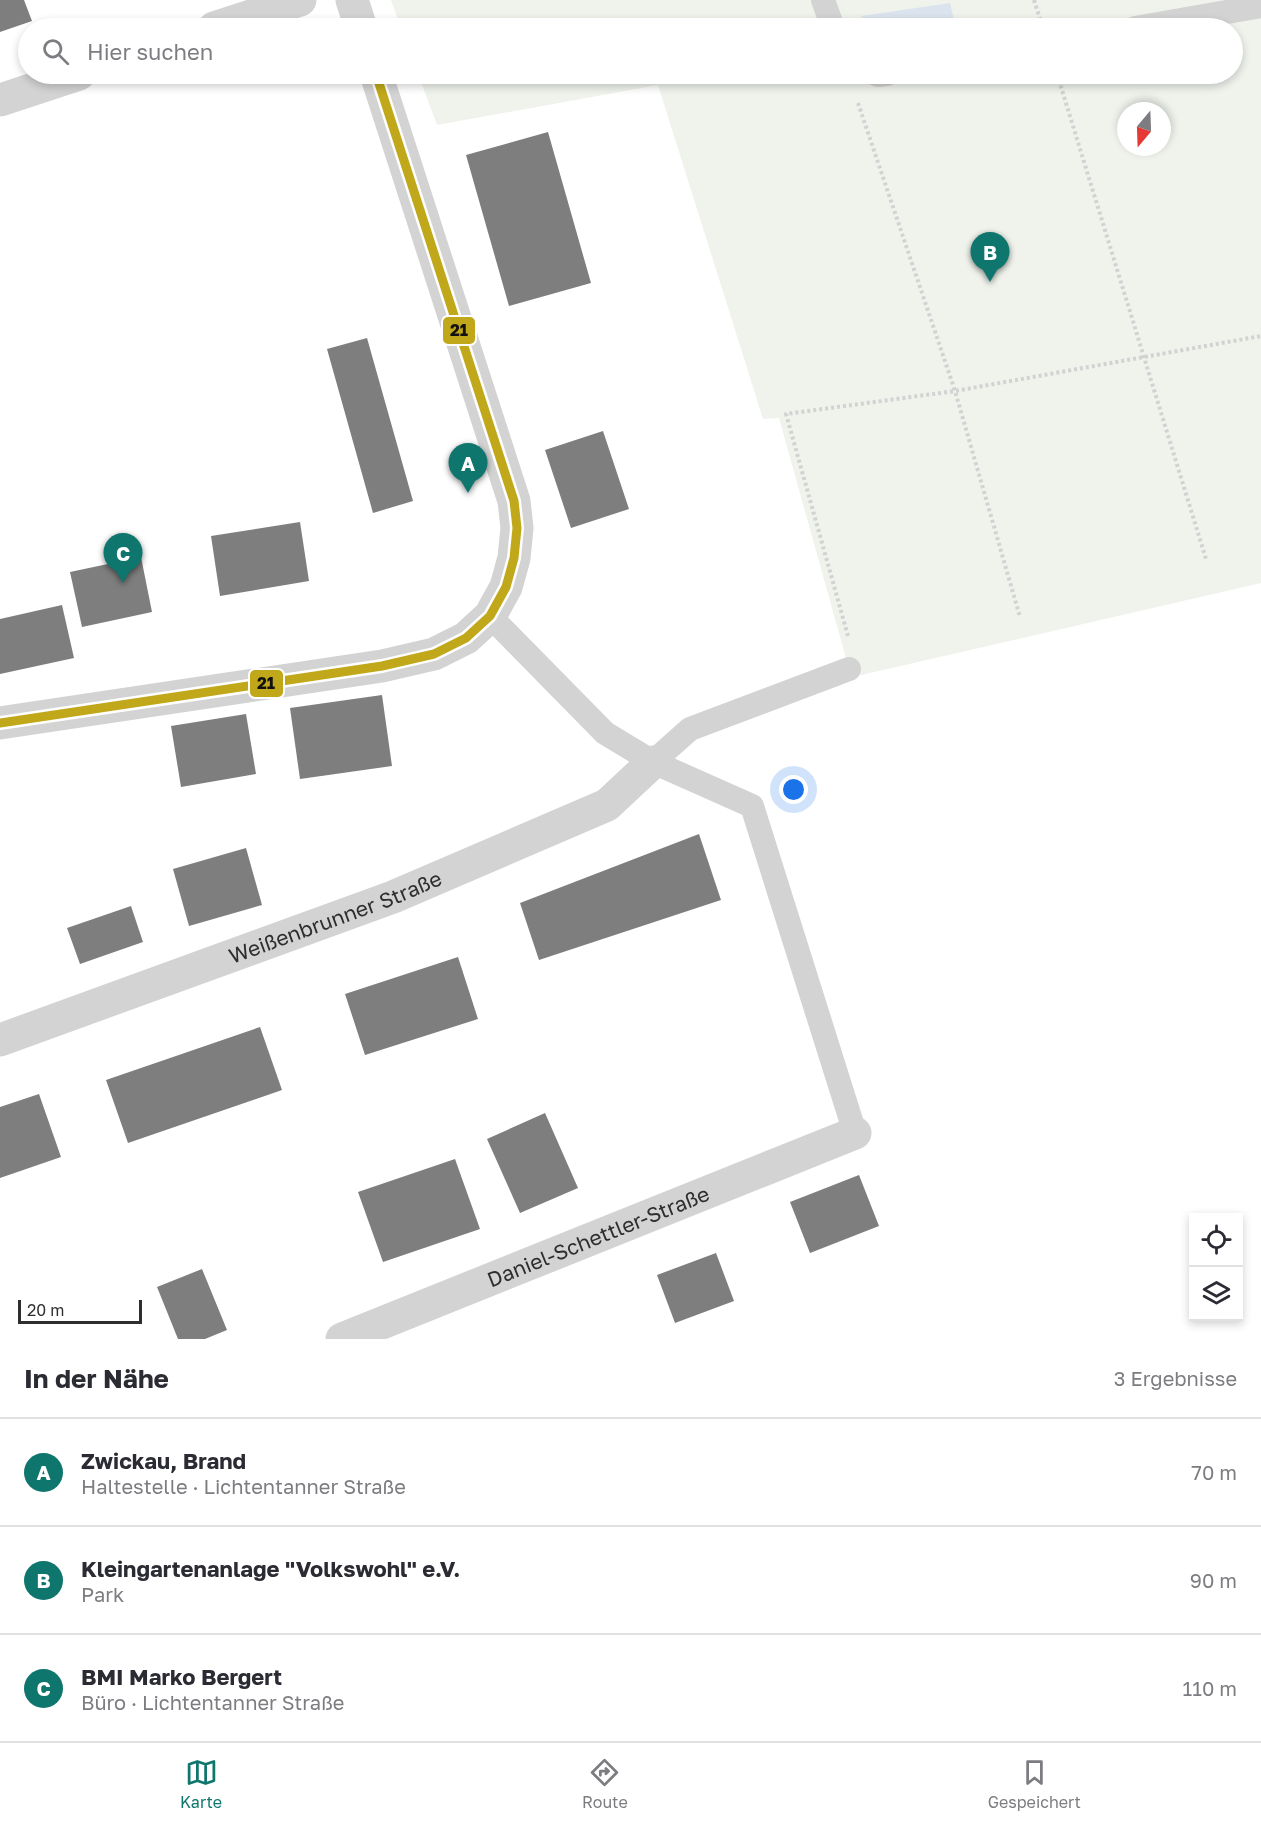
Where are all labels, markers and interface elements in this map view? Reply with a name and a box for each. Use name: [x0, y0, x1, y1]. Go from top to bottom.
search box: [18, 18, 1243, 84]
icon: search: [39, 35, 72, 68]
text: Hier suchen: [87, 38, 213, 65]
north arrow: [1117, 102, 1171, 156]
pin: B: [970, 232, 1010, 282]
line badge: 21: [442, 316, 476, 345]
text: 21: [450, 320, 468, 340]
pin: A: [448, 444, 488, 493]
pin: C: [104, 534, 142, 583]
line badge: 21: [249, 669, 284, 698]
text: 21: [257, 673, 275, 693]
your location: [779, 775, 808, 804]
street label: Weißenbrunner Straße: [225, 865, 445, 969]
street label: Daniel-Schettler-Straße: [483, 1180, 713, 1292]
map controls: [1189, 1213, 1243, 1321]
button: locate: [1189, 1213, 1243, 1267]
button: layers: [1189, 1267, 1243, 1321]
scale bar: [18, 1297, 142, 1324]
text: 20 m: [27, 1300, 64, 1320]
text: In der Nähe: [24, 1363, 169, 1394]
text: 3 Ergebnisse: [1114, 1366, 1237, 1390]
text: Zwickau, Brand: [81, 1447, 246, 1474]
text: A: [36, 1460, 51, 1484]
text: 70 m: [1191, 1460, 1237, 1484]
text: Haltestelle · Lichtentanner Straße: [81, 1474, 406, 1498]
text: Kleingartenanlage "Volkswohl" e.V.: [81, 1555, 460, 1582]
text: B: [36, 1568, 51, 1592]
text: 90 m: [1190, 1568, 1237, 1592]
text: Park: [81, 1582, 124, 1606]
text: BMI Marko Bergert: [81, 1663, 282, 1690]
text: C: [36, 1676, 51, 1700]
text: 110 m: [1183, 1676, 1237, 1700]
text: Büro · Lichtentanner Straße: [81, 1690, 344, 1714]
tab: Karte: [180, 1756, 222, 1812]
tab: Route: [582, 1756, 628, 1812]
tab: Gespeichert: [988, 1756, 1081, 1812]

